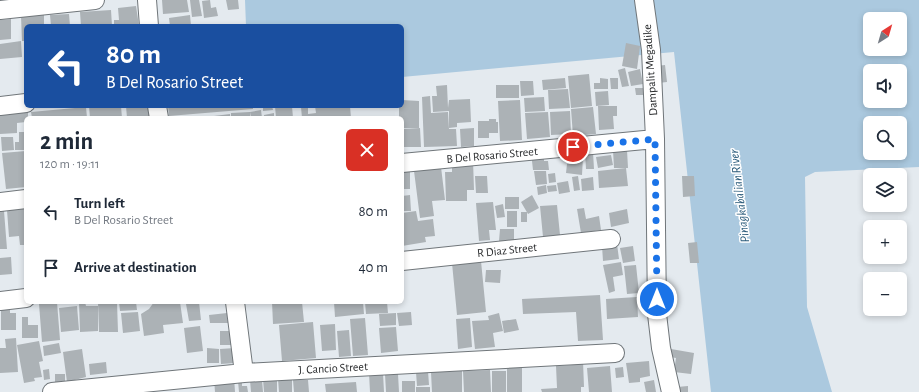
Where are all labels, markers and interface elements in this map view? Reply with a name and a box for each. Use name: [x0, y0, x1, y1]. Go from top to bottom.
north arrow: [863, 12, 907, 56]
map controls: [863, 12, 907, 316]
street label: Dampalit Megadike: [641, 24, 659, 116]
icon: left: [40, 40, 92, 92]
text: 80 m: [106, 41, 161, 69]
button: sound: [863, 64, 907, 108]
text: B Del Rosario Street: [106, 74, 243, 92]
button: search: [863, 116, 907, 160]
button: close: [346, 129, 388, 171]
text: 2 min: [40, 130, 93, 154]
pin: [556, 130, 590, 164]
icon: arrive: [562, 136, 584, 158]
street label: B Del Rosario Street: [446, 145, 538, 165]
water label: Pinagkabalian River: [728, 148, 752, 243]
text: 120 m · 19:11: [40, 158, 100, 171]
button: layers: [863, 168, 907, 212]
text: Turn left: [74, 196, 125, 211]
icon: left: [40, 201, 62, 223]
text: 80 m: [358, 204, 388, 219]
text: B Del Rosario Street: [74, 214, 173, 227]
button: +: [863, 220, 907, 264]
street label: R Diaz Street: [477, 241, 538, 259]
icon: arrive: [40, 257, 62, 279]
text: Arrive at destination: [74, 260, 197, 275]
text: 40 m: [358, 260, 388, 275]
button: −: [863, 272, 907, 316]
position arrow: [636, 278, 678, 320]
street label: J. Cancio Street: [298, 360, 368, 376]

